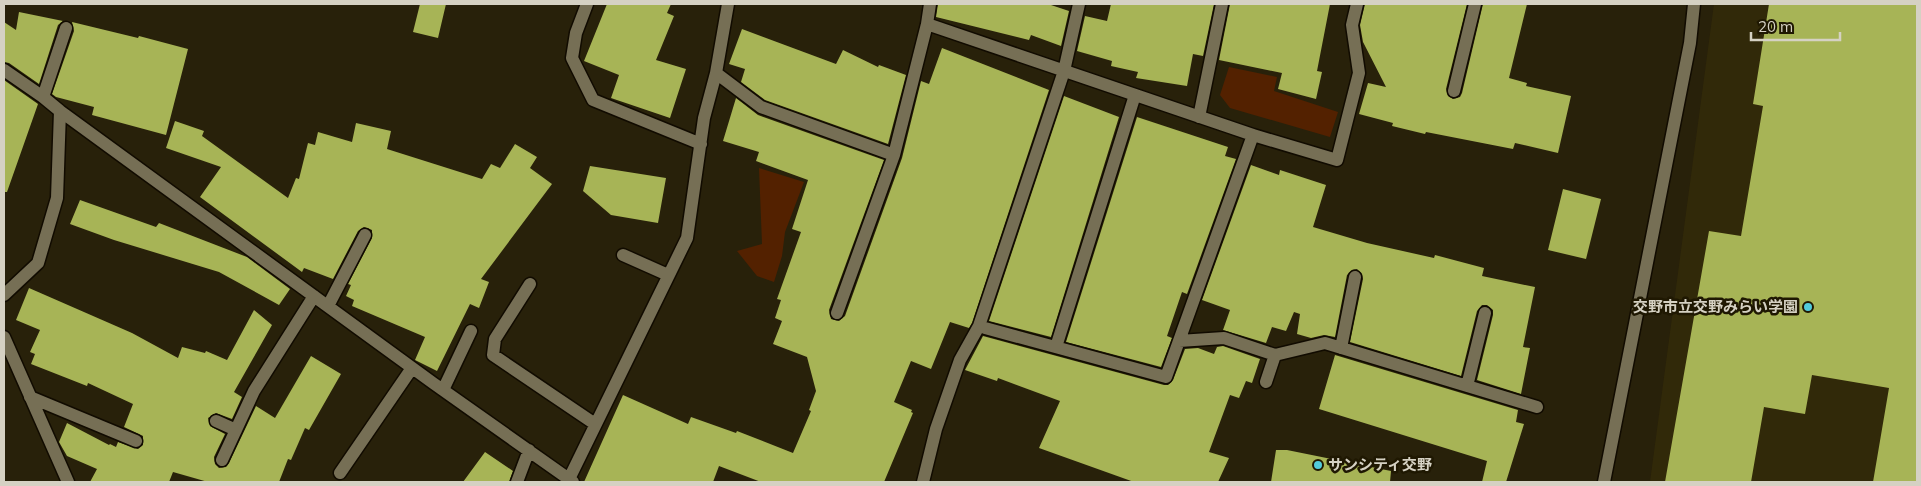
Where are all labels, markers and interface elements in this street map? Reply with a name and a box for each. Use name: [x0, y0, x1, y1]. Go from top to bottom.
scale bar: [1751, 10, 1840, 42]
text: 20 m: [1758, 17, 1793, 36]
place label: 交野市立交野みらい学園: [1633, 297, 1798, 316]
marker: 交野市立交野みらい学園: [1802, 301, 1814, 313]
place label: サンシティ交野: [1328, 455, 1432, 474]
marker: サンシティ交野: [1312, 459, 1324, 471]

